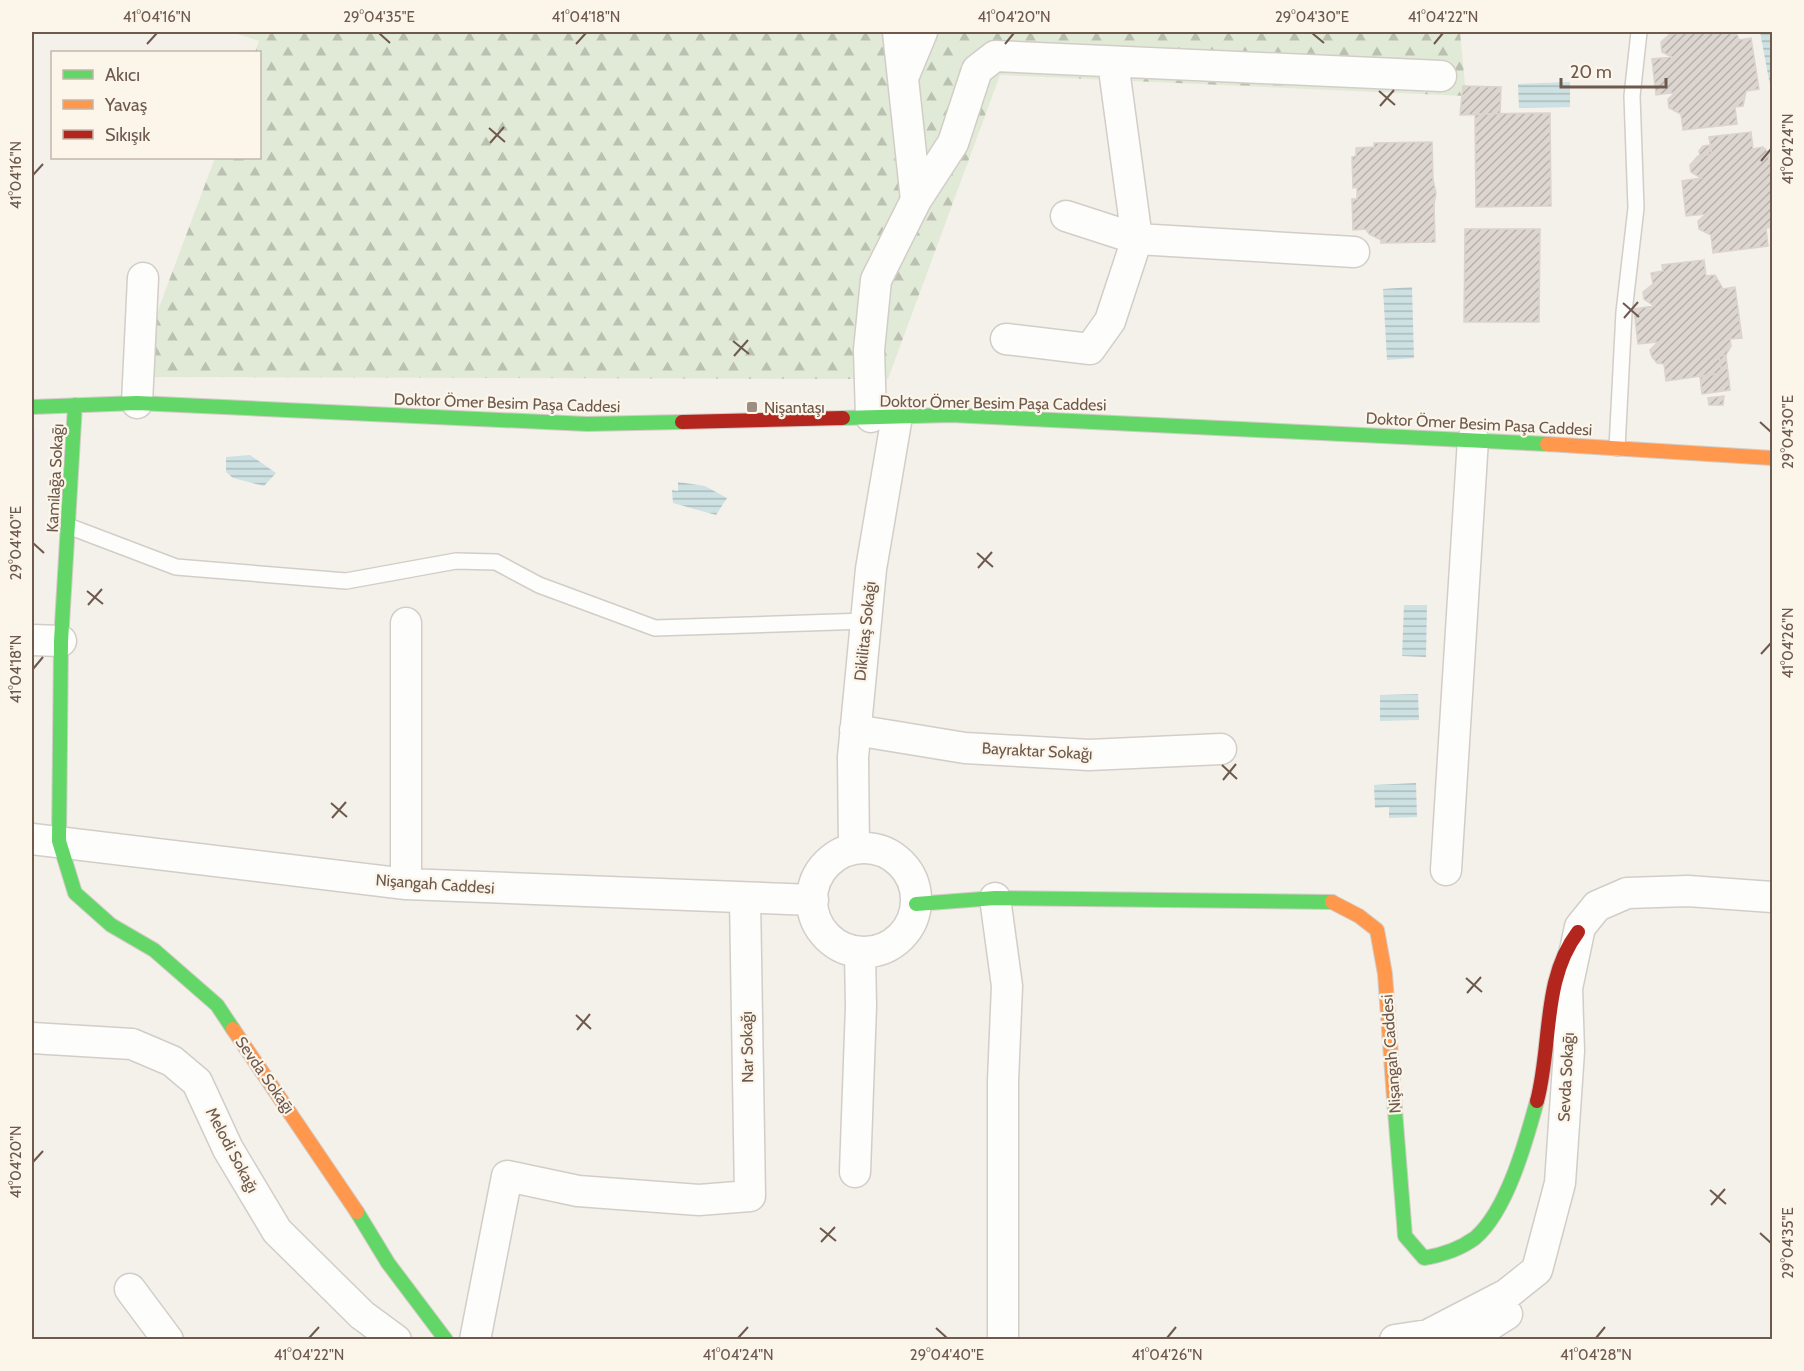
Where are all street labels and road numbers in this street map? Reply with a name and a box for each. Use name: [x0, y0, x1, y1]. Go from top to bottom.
street label: Doktor Ömer Besim Paşa Caddesi: [393, 390, 621, 416]
street label: Doktor Ömer Besim Paşa Caddesi: [879, 392, 1107, 414]
street label: Doktor Ömer Besim Paşa Caddesi: [1365, 409, 1593, 439]
street label: Kamilaḡa Sokaḡı: [43, 423, 67, 533]
street label: Dikilitaş Sokağı: [850, 580, 880, 682]
street label: Bayraktar Sokağı: [981, 739, 1093, 763]
street label: Nişangah Caddesi: [375, 870, 495, 898]
street label: Nişangah Caddesi: [1377, 994, 1405, 1114]
street label: Nar Sokağı: [737, 1011, 757, 1083]
street label: Sevda Sokaḡı: [1554, 1032, 1578, 1122]
street label: Sevda Sokaḡı: [232, 1033, 298, 1117]
street label: Melodi Sokağı: [202, 1104, 262, 1196]

